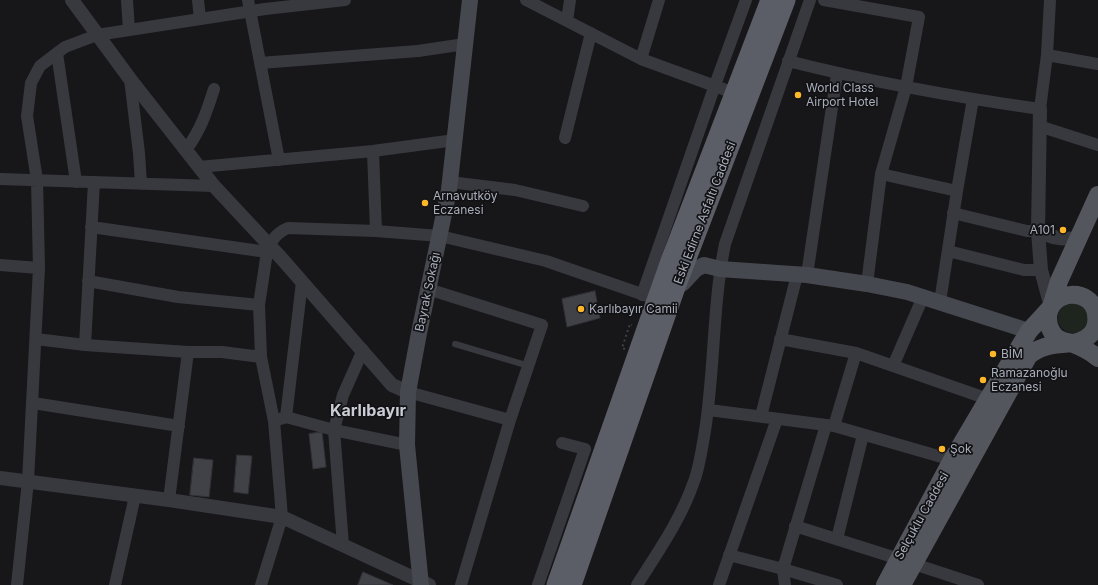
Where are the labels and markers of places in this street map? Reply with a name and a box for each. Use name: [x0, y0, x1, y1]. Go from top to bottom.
place label: World Class Airport Hotel: [806, 81, 878, 109]
marker: World Class Airport Hotel: [793, 90, 803, 100]
place label: Arnavutköy Eczanesi: [433, 189, 497, 217]
marker: Arnavutköy Eczanesi: [420, 198, 430, 208]
place label: A101: [1030, 223, 1055, 237]
marker: A101: [1058, 225, 1068, 235]
place label: Karlıbayır Camii: [589, 302, 678, 316]
marker: Karlıbayır Camii: [576, 304, 586, 314]
place label: BİM: [1001, 347, 1023, 361]
marker: BİM: [988, 349, 998, 359]
place label: Ramazanoğlu Eczanesi: [991, 366, 1068, 394]
marker: Ramazanoğlu Eczanesi: [978, 375, 988, 385]
place label: Şok: [950, 442, 971, 456]
marker: Şok: [937, 444, 947, 454]

